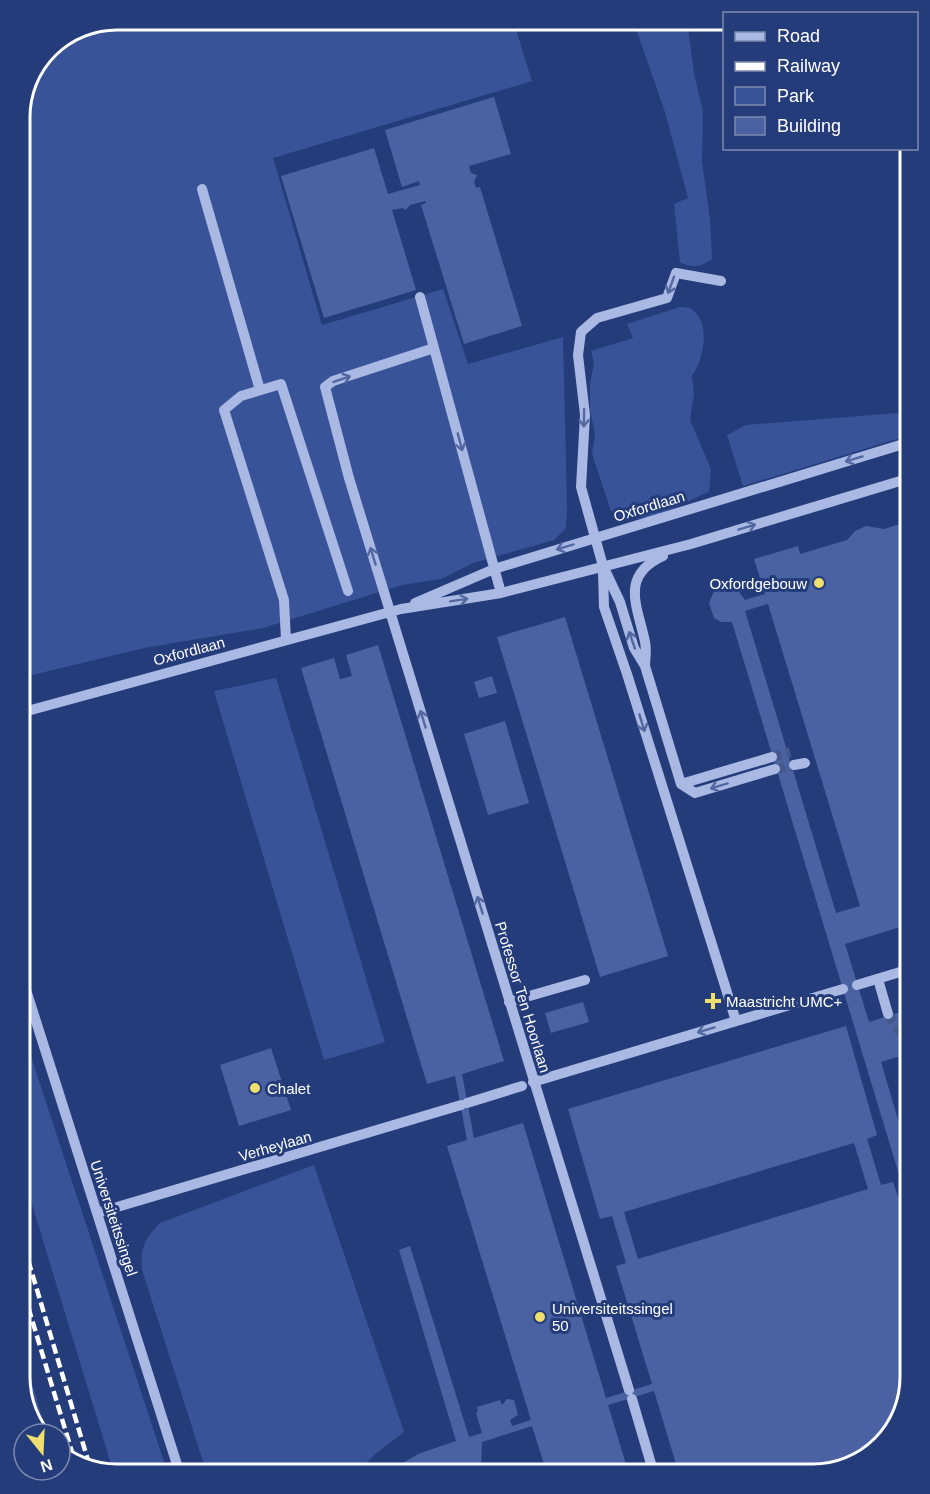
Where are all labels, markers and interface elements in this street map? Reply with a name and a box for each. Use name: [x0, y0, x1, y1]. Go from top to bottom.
legend: [723, 12, 918, 150]
text: Road: [777, 26, 820, 46]
text: Railway: [777, 56, 840, 76]
text: Park: [777, 86, 815, 106]
text: Building: [777, 116, 841, 136]
one-way arrow: [665, 275, 676, 294]
one-way arrow: [332, 372, 351, 383]
one-way arrow: [578, 408, 590, 428]
one-way arrow: [454, 432, 466, 451]
one-way arrow: [845, 454, 864, 465]
street label: Oxfordlaan: [611, 487, 687, 525]
one-way arrow: [737, 521, 756, 532]
one-way arrow: [556, 542, 575, 553]
one-way arrow: [367, 547, 378, 566]
place label: Oxfordgebouw: [709, 575, 807, 592]
marker: Oxfordgebouw: [812, 576, 826, 590]
one-way arrow: [448, 594, 468, 605]
one-way arrow: [625, 631, 636, 650]
street label: Oxfordlaan: [151, 633, 227, 669]
one-way arrow: [417, 710, 428, 729]
one-way arrow: [638, 713, 649, 732]
one-way arrow: [710, 781, 729, 792]
one-way arrow: [474, 896, 485, 915]
street label: Professor Ten Hoorlaan: [492, 919, 554, 1075]
marker: Maastricht UMC+: [704, 992, 722, 1010]
place label: Maastricht UMC+: [726, 993, 843, 1010]
one-way arrow: [697, 1025, 716, 1036]
place label: Chalet: [267, 1080, 311, 1097]
marker: Chalet: [248, 1081, 262, 1095]
street label: Verheylaan: [237, 1127, 313, 1165]
street label: Universiteitssingel: [87, 1158, 141, 1278]
place label: Universiteitssingel 50: [552, 1300, 673, 1334]
marker: Universiteitssingel 50: [533, 1310, 547, 1324]
north arrow: [12, 1422, 72, 1482]
text: N: [38, 1456, 55, 1476]

